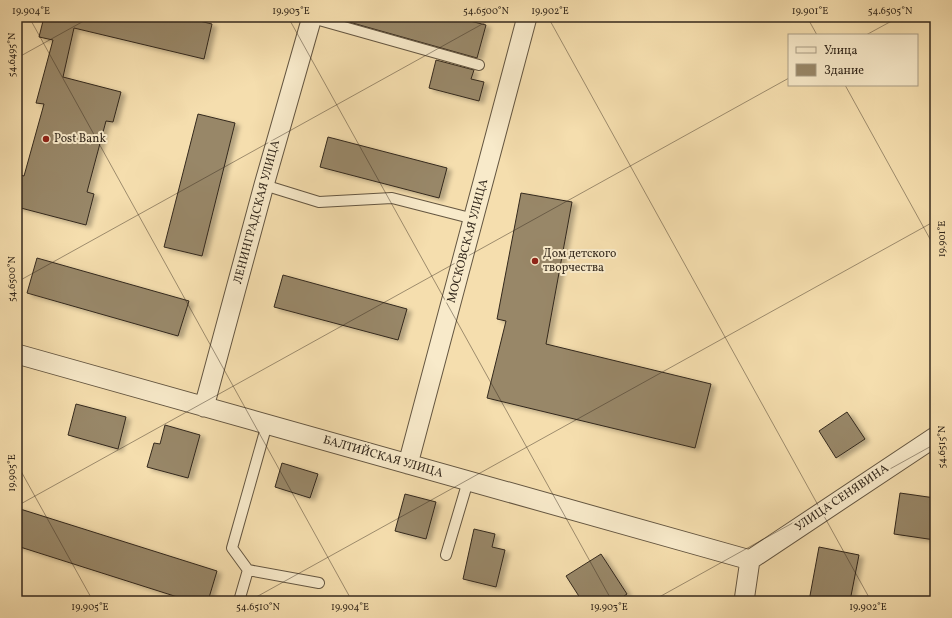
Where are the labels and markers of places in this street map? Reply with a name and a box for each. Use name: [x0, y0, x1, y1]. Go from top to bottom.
place label: Post Bank: [54, 131, 106, 147]
marker: Post Bank: [41, 134, 51, 144]
place label: Дом детского творчества: [543, 246, 616, 276]
marker: Дом детского творчества: [530, 256, 540, 266]

